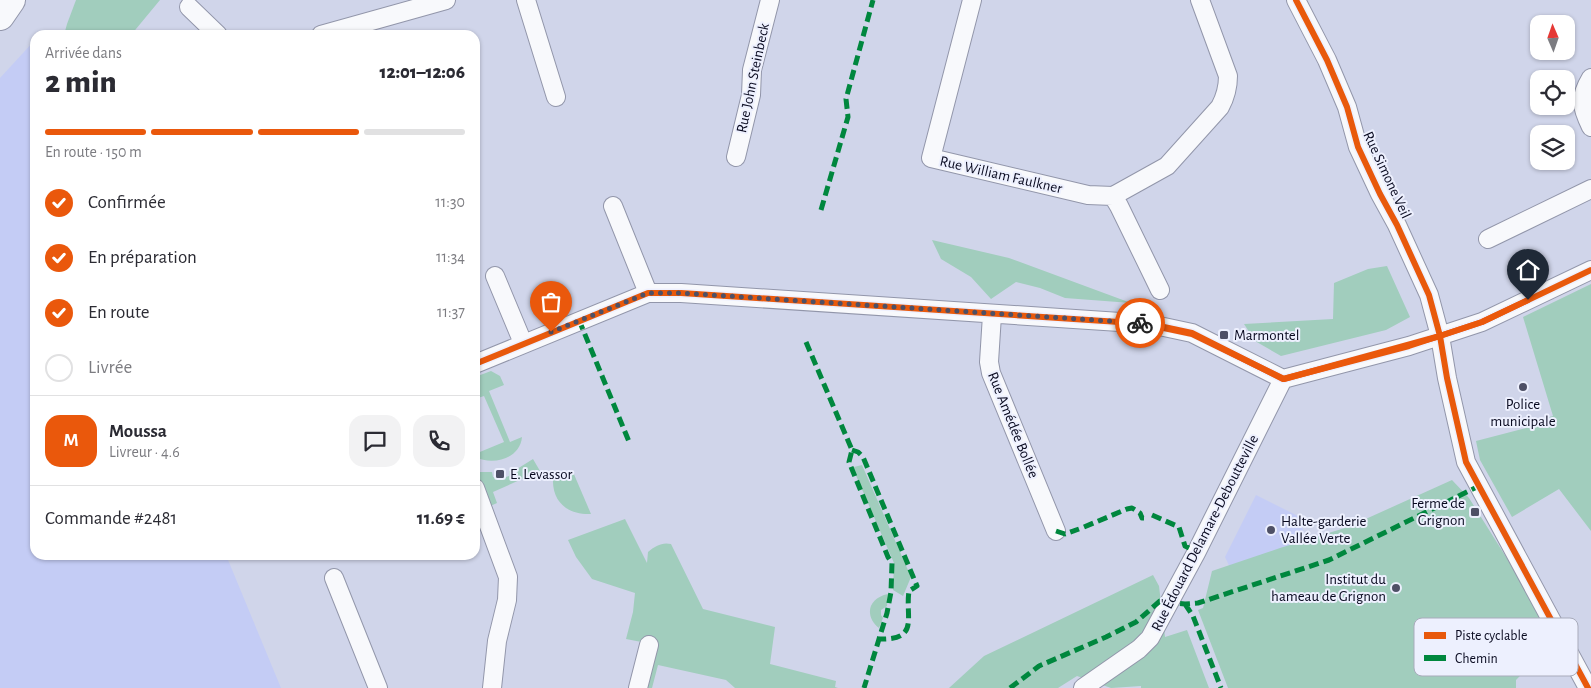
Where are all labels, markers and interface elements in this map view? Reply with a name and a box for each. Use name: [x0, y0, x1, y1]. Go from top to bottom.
north arrow: [1530, 15, 1575, 60]
map controls: [1530, 15, 1575, 170]
street label: Rue John Steinbeck: [734, 22, 772, 134]
text: Arrivée dans: [45, 45, 122, 61]
text: 12:01–12:06: [380, 63, 465, 82]
text: 2 min: [45, 66, 117, 98]
button: locate: [1530, 70, 1575, 115]
button: layers: [1530, 125, 1575, 170]
street label: Rue Simone Veil: [1360, 129, 1414, 221]
text: En route · 150 m: [45, 144, 142, 160]
street label: Rue William Faulkner: [938, 154, 1064, 196]
icon: check: [45, 189, 73, 217]
text: Confirmée: [88, 193, 166, 212]
text: 11:30: [435, 194, 465, 210]
icon: check: [45, 244, 73, 272]
text: En préparation: [88, 248, 197, 267]
text: 11:34: [436, 249, 465, 265]
pin: [1507, 249, 1549, 300]
icon: home: [1514, 256, 1542, 284]
pin: [530, 281, 572, 332]
icon: bag: [537, 288, 565, 316]
courier: [1115, 298, 1165, 348]
icon: check: [45, 299, 73, 327]
text: En route: [88, 303, 150, 322]
text: 11:37: [437, 304, 465, 320]
icon: bike: [1126, 309, 1154, 337]
place label: Marmontel: [1234, 328, 1299, 343]
marker: Marmontel: [1218, 329, 1230, 341]
text: Livrée: [88, 358, 132, 377]
street label: Rue Amédée Bollée: [985, 370, 1041, 480]
marker: Police municipale: [1517, 381, 1529, 393]
place label: Police municipale: [1490, 397, 1556, 429]
button: chat: [349, 415, 401, 467]
button: phone: [413, 415, 465, 467]
text: Moussa: [109, 422, 167, 441]
text: M: [63, 431, 79, 450]
street label: Rue Édouard Delamare-Deboutteville: [1147, 431, 1261, 634]
text: Livreur · 4.6: [109, 444, 180, 460]
place label: E. Levassor: [510, 467, 572, 482]
marker: E. Levassor: [494, 468, 506, 480]
place label: Ferme de Grignon: [1411, 496, 1465, 528]
marker: Ferme de Grignon: [1469, 506, 1481, 518]
text: Commande #2481: [45, 509, 177, 528]
text: 11.69 €: [417, 509, 465, 528]
place label: Halte-garderie Vallée Verte: [1281, 514, 1367, 546]
marker: Halte-garderie Vallée Verte: [1265, 524, 1277, 536]
place label: Institut du hameau de Grignon: [1271, 572, 1386, 604]
marker: Institut du hameau de Grignon: [1390, 582, 1402, 594]
legend: [1414, 618, 1578, 676]
text: Piste cyclable: [1455, 629, 1527, 643]
text: Chemin: [1455, 652, 1498, 666]

